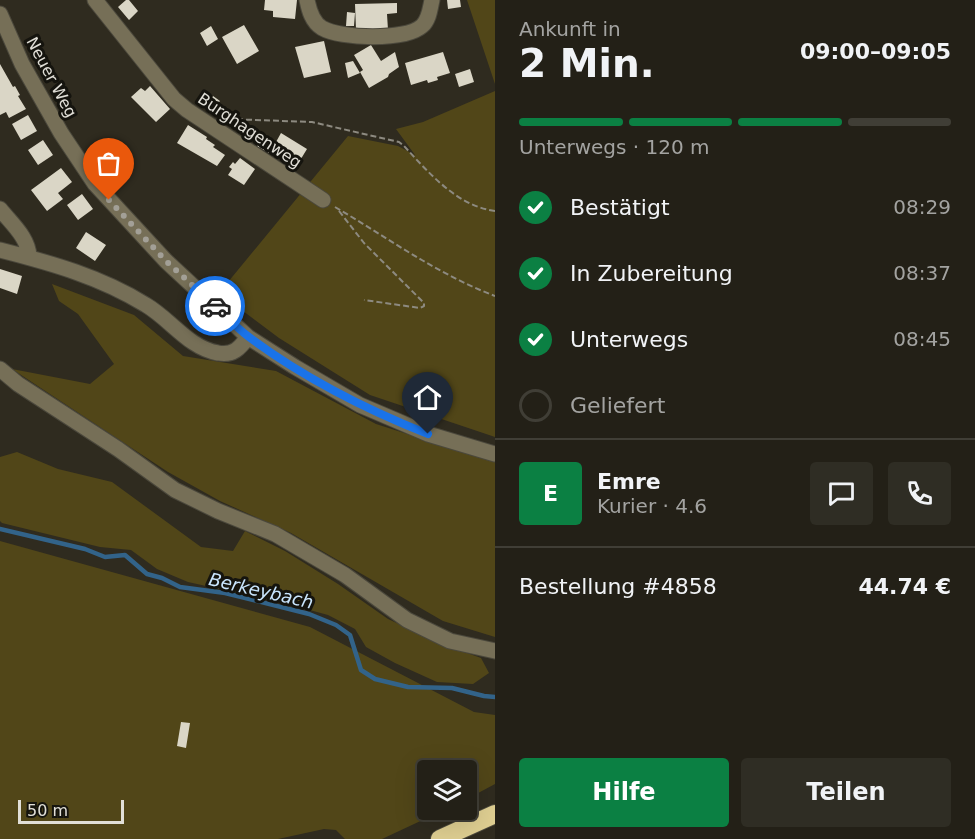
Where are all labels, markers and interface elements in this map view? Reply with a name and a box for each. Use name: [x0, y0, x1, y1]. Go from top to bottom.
text: Ankunft in: [519, 17, 621, 41]
street label: Neuer Weg: [22, 34, 81, 121]
text: 09:00–09:05: [800, 39, 951, 64]
text: 2 Min.: [519, 41, 654, 86]
street label: Burghagenweg: [194, 89, 305, 172]
text: Unterwegs · 120 m: [519, 135, 710, 159]
pin: [83, 138, 134, 200]
icon: bag: [92, 147, 125, 180]
icon: check: [519, 191, 552, 224]
text: Bestätigt: [570, 195, 670, 220]
text: 08:29: [893, 195, 951, 219]
icon: check: [519, 257, 552, 290]
text: In Zubereitung: [570, 261, 733, 286]
text: 08:37: [893, 261, 951, 285]
courier: [185, 276, 245, 336]
icon: car: [199, 290, 232, 323]
icon: check: [519, 323, 552, 356]
text: Unterwegs: [570, 327, 688, 352]
text: 08:45: [893, 327, 951, 351]
pin: [402, 372, 453, 434]
icon: home: [411, 381, 444, 414]
text: Geliefert: [570, 393, 665, 418]
button: chat: [810, 462, 873, 525]
button: phone: [888, 462, 951, 525]
text: Emre: [597, 469, 661, 494]
text: E: [543, 481, 558, 506]
text: Kurier · 4.6: [597, 494, 707, 518]
water label: Berkeybach: [207, 568, 315, 613]
text: Bestellung #4858: [519, 574, 717, 599]
text: 44.74 €: [858, 574, 951, 599]
button: Hilfe: [519, 758, 729, 827]
button: Teilen: [741, 758, 951, 827]
map controls: [417, 760, 477, 820]
button: layers: [417, 760, 477, 820]
scale bar: [18, 797, 124, 824]
text: 50 m: [27, 801, 68, 820]

